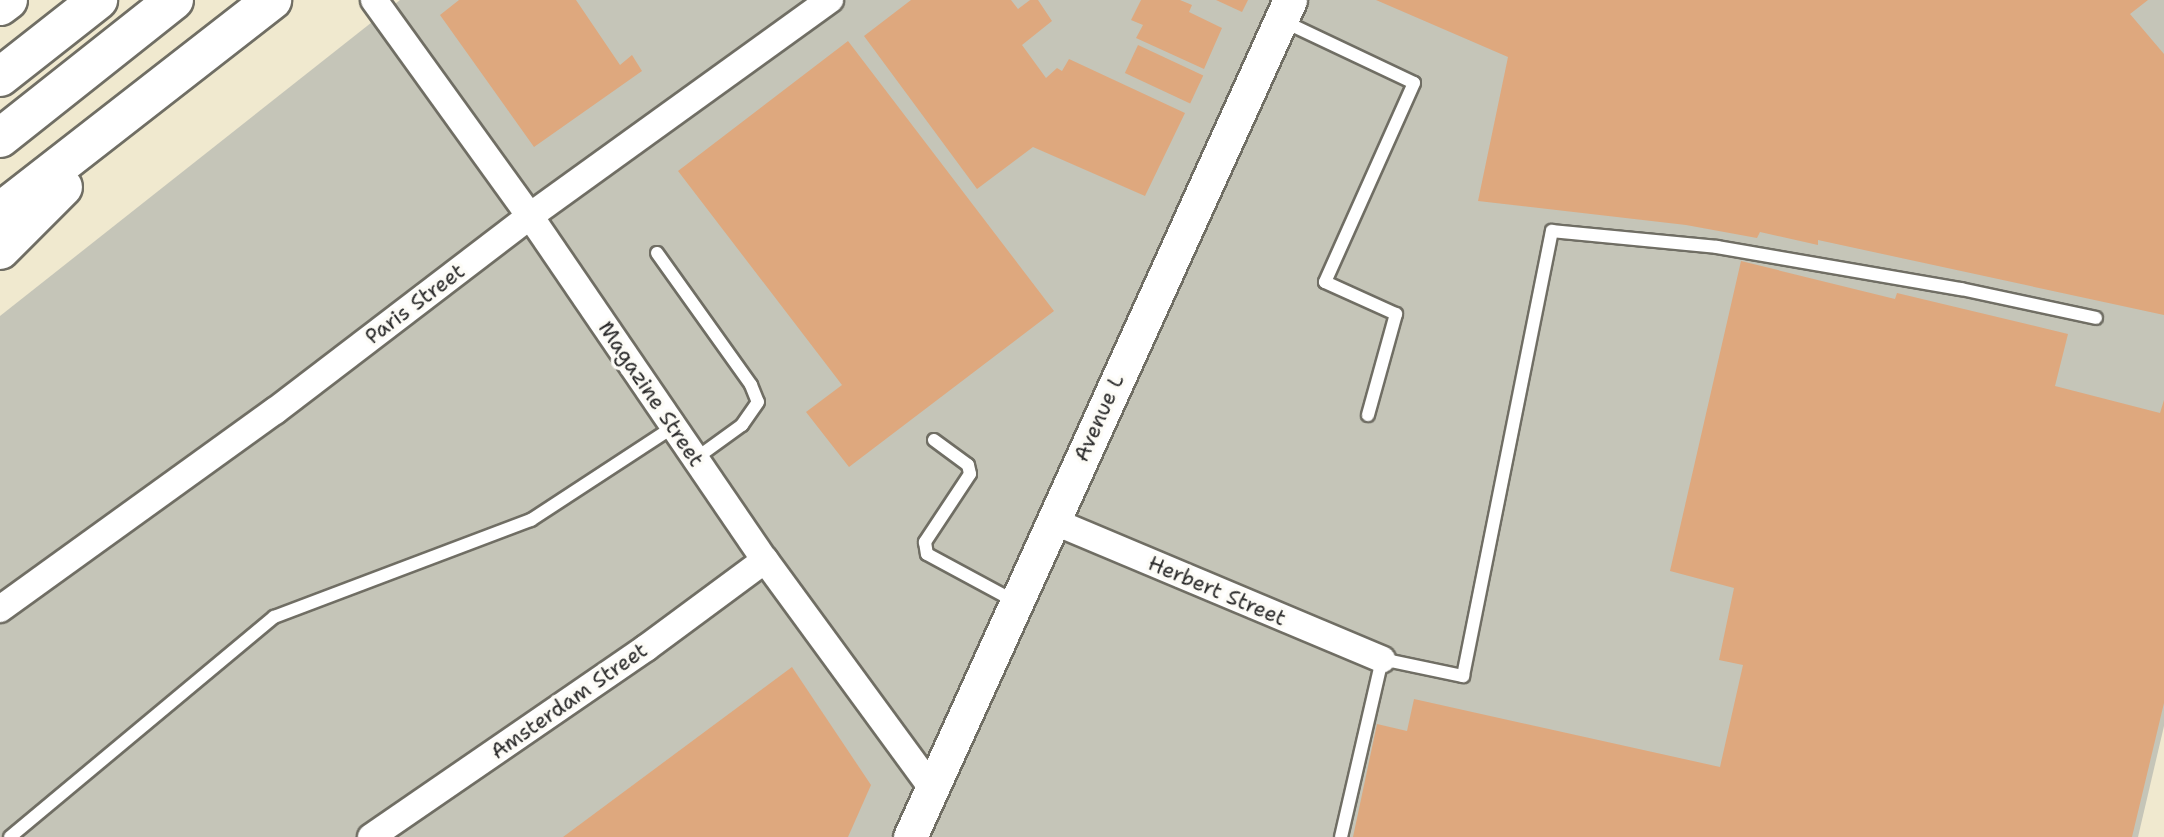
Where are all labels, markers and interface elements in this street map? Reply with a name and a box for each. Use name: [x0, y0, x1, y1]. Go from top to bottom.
street label: Paris Street: [360, 258, 470, 350]
street label: Magazine Street: [593, 317, 709, 471]
street label: Avenue L: [1069, 370, 1129, 466]
street label: Herbert Street: [1144, 551, 1290, 631]
street label: Amsterdam Street: [486, 637, 652, 765]

